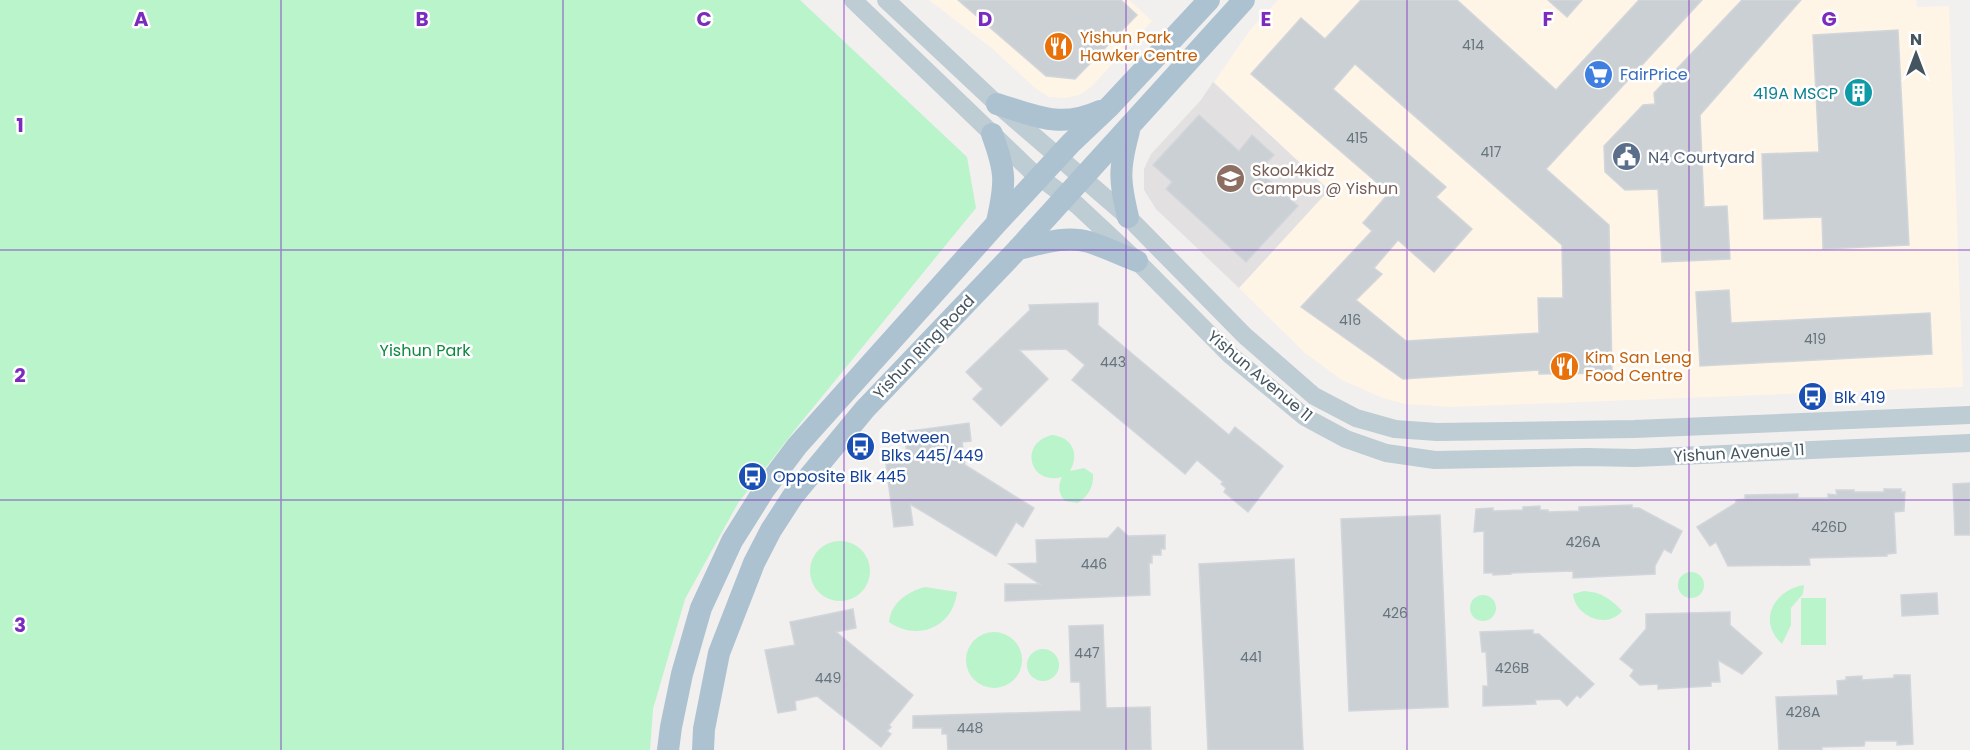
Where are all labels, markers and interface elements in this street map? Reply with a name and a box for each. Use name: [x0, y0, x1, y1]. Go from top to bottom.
text: A: [134, 5, 149, 33]
text: B: [415, 5, 429, 33]
text: C: [696, 5, 712, 33]
text: D: [978, 5, 992, 33]
text: E: [1261, 5, 1271, 33]
text: F: [1543, 5, 1554, 33]
text: G: [1821, 5, 1837, 33]
north arrow: [1886, 24, 1946, 84]
place label: Yishun Park Hawker Centre: [1080, 26, 1198, 67]
text: N: [1910, 28, 1922, 51]
restaurant icon: Yishun Park Hawker Centre: [1043, 30, 1075, 62]
house number: 414: [1462, 35, 1484, 55]
supermarket icon: FairPrice: [1583, 58, 1615, 90]
place label: FairPrice: [1620, 63, 1688, 86]
building icon: 419A MSCP: [1843, 77, 1875, 109]
place label: 419A MSCP: [1753, 82, 1838, 105]
text: 1: [16, 111, 24, 139]
house number: 415: [1346, 128, 1368, 148]
public building icon: N4 Courtyard: [1611, 141, 1643, 173]
house number: 417: [1481, 142, 1502, 162]
place label: N4 Courtyard: [1648, 146, 1755, 169]
place label: Skool4kidz Campus @ Yishun: [1252, 159, 1398, 200]
school or university icon: Skool4kidz Campus @ Yishun: [1215, 163, 1247, 195]
street label: Yishun Ring Road: [868, 290, 980, 404]
house number: 416: [1339, 310, 1361, 330]
street label: Yishun Avenue 11: [1202, 325, 1318, 427]
house number: 419: [1804, 329, 1826, 349]
park label: Yishun Park: [380, 339, 471, 362]
place label: Kim San Leng Food Centre: [1585, 346, 1692, 387]
restaurant icon: Kim San Leng Food Centre: [1548, 350, 1580, 382]
house number: 443: [1100, 352, 1126, 372]
text: 2: [14, 361, 26, 389]
bus stop icon: Blk 419: [1797, 381, 1829, 413]
place label: Blk 419: [1834, 386, 1886, 409]
place label: Between Blks 445/449: [881, 426, 984, 467]
bus stop icon: Between Blks 445/449: [844, 430, 876, 462]
street label: Yishun Avenue 11: [1673, 438, 1805, 468]
bus stop icon: Opposite Blk 445: [736, 460, 768, 492]
place label: Opposite Blk 445: [773, 465, 906, 488]
house number: 426D: [1811, 517, 1847, 537]
house number: 426A: [1565, 532, 1601, 552]
house number: 446: [1081, 554, 1107, 574]
house number: 426: [1382, 603, 1408, 623]
text: 3: [14, 611, 26, 639]
house number: 447: [1074, 643, 1100, 663]
house number: 441: [1240, 647, 1262, 667]
house number: 426B: [1495, 658, 1529, 678]
house number: 449: [815, 668, 841, 688]
house number: 428A: [1785, 702, 1821, 722]
house number: 448: [957, 718, 983, 738]

